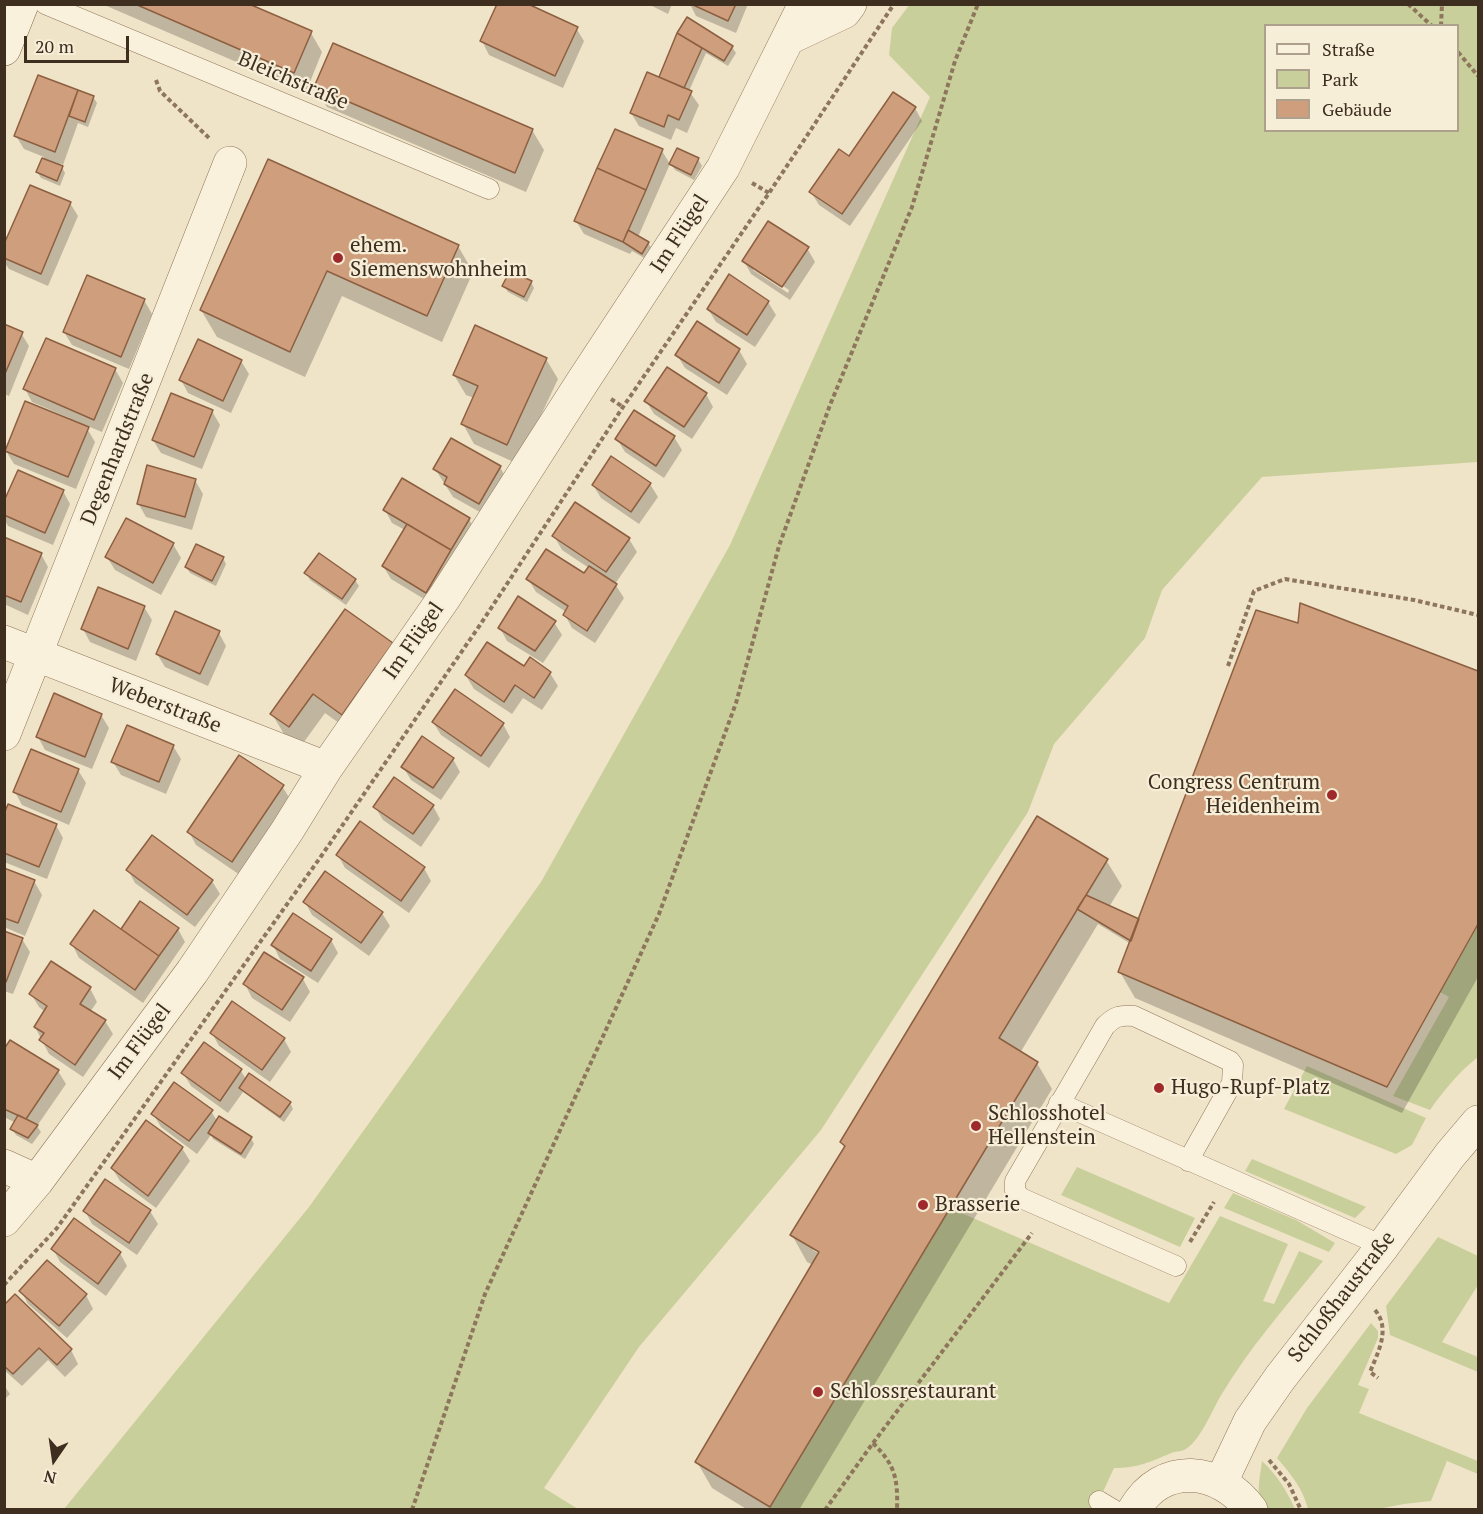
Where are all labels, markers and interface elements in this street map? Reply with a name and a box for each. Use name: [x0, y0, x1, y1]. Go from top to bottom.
scale bar: [27, 24, 132, 62]
legend: [1264, 24, 1459, 132]
text: 20 m: [35, 34, 74, 58]
text: Straße: [1322, 37, 1375, 61]
street label: Bleichstraße: [234, 46, 352, 116]
text: Park: [1322, 67, 1358, 91]
text: Gebäude: [1322, 97, 1392, 121]
street label: Im Flügel: [645, 190, 715, 278]
place label: ehem. Siemenswohnheim: [350, 233, 527, 283]
marker: ehem. Siemenswohnheim: [331, 251, 345, 265]
street label: Degenhardstraße: [76, 369, 160, 529]
street label: Im Flügel: [378, 598, 450, 684]
street label: Weberstraße: [105, 673, 225, 739]
place label: Congress Centrum Heidenheim: [1148, 770, 1320, 820]
marker: Congress Centrum Heidenheim: [1325, 788, 1339, 802]
street label: Im Flügel: [103, 999, 177, 1085]
place label: Hugo-Rupf-Platz: [1171, 1075, 1330, 1101]
marker: Hugo-Rupf-Platz: [1152, 1081, 1166, 1095]
place label: Schlosshotel Hellenstein: [988, 1101, 1106, 1151]
marker: Schlosshotel Hellenstein: [969, 1119, 983, 1133]
place label: Brasserie: [935, 1192, 1020, 1218]
marker: Brasserie: [916, 1198, 930, 1212]
street label: Schloßhaustraße: [1283, 1227, 1401, 1367]
place label: Schlossrestaurant: [830, 1379, 997, 1405]
marker: Schlossrestaurant: [811, 1385, 825, 1399]
north arrow: [24, 1430, 84, 1490]
text: N: [42, 1465, 58, 1490]

